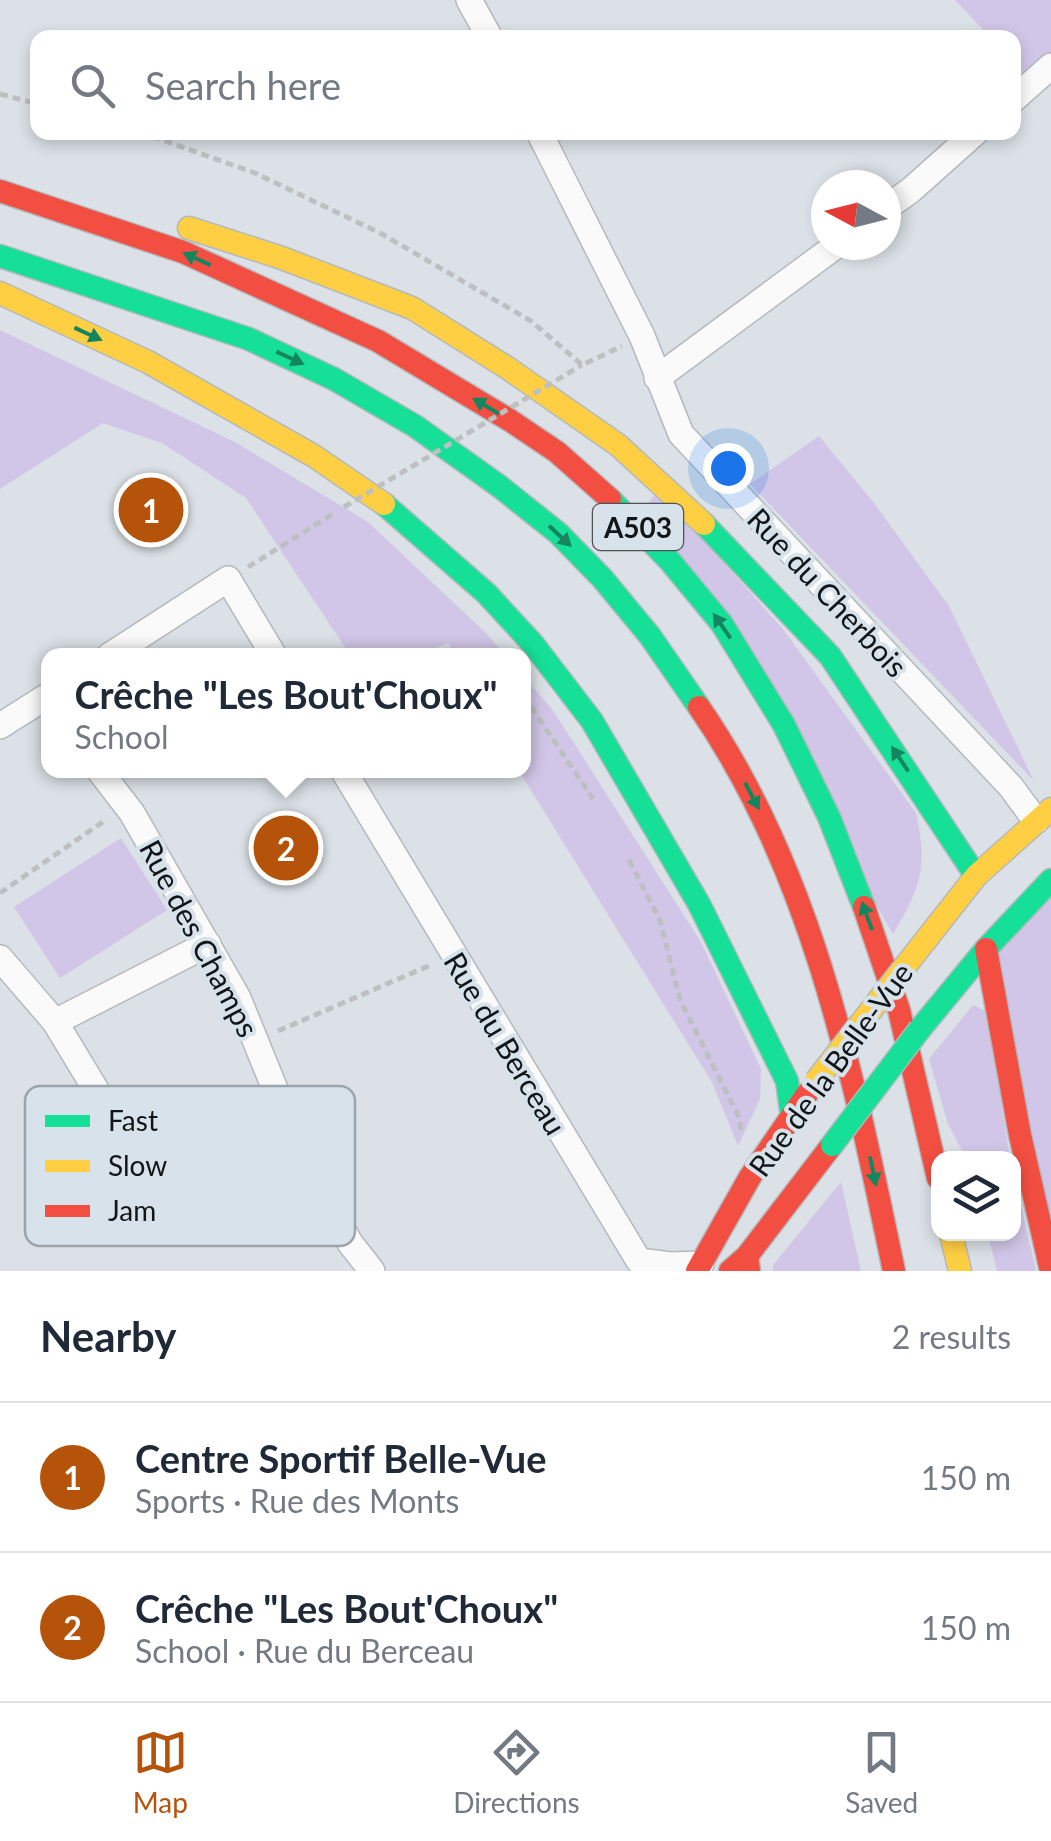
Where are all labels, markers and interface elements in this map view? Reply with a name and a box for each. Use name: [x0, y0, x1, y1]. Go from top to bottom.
search box: [30, 30, 1021, 140]
icon: search: [65, 58, 120, 113]
text: Search here: [145, 62, 341, 108]
north arrow: [811, 170, 901, 260]
one-way arrow: [182, 251, 212, 267]
one-way arrow: [74, 325, 103, 342]
one-way arrow: [275, 350, 304, 367]
one-way arrow: [472, 398, 500, 415]
your location: [703, 443, 754, 494]
pin: 1: [118, 472, 184, 548]
street label: Rue du Cherbois: [741, 500, 915, 684]
road number: A503: [593, 504, 683, 550]
one-way arrow: [548, 524, 572, 547]
one-way arrow: [713, 613, 732, 639]
popup: [41, 648, 531, 778]
text: Crêche "Les Bout'Choux": [74, 671, 498, 717]
text: School: [74, 717, 169, 756]
one-way arrow: [891, 746, 910, 773]
one-way arrow: [744, 782, 761, 811]
pin: 2: [254, 810, 318, 886]
street label: Rue des Champs: [133, 833, 267, 1043]
one-way arrow: [859, 900, 874, 930]
street label: Rue du Berceau: [437, 945, 575, 1141]
street label: Rue de la Belle-Vue: [740, 955, 920, 1183]
legend: [25, 1086, 355, 1246]
text: Fast: [108, 1103, 158, 1137]
text: Slow: [108, 1148, 167, 1182]
map controls: [931, 1151, 1021, 1241]
button: layers: [931, 1151, 1021, 1241]
one-way arrow: [866, 1156, 882, 1187]
text: Jam: [108, 1193, 156, 1227]
text: Nearby: [40, 1311, 177, 1361]
text: 2 results: [892, 1317, 1011, 1356]
text: Centre Sportif Belle-Vue: [135, 1435, 547, 1481]
text: 1: [63, 1458, 82, 1497]
text: 150 m: [921, 1458, 1011, 1497]
text: Sports · Rue des Monts: [135, 1481, 459, 1520]
text: Crêche "Les Bout'Choux": [135, 1585, 558, 1631]
text: 2: [63, 1608, 82, 1647]
text: 150 m: [921, 1608, 1011, 1647]
text: School · Rue du Berceau: [135, 1631, 474, 1670]
tab: Map: [133, 1725, 188, 1819]
tab: Directions: [453, 1725, 580, 1819]
tab: Saved: [845, 1725, 918, 1819]

